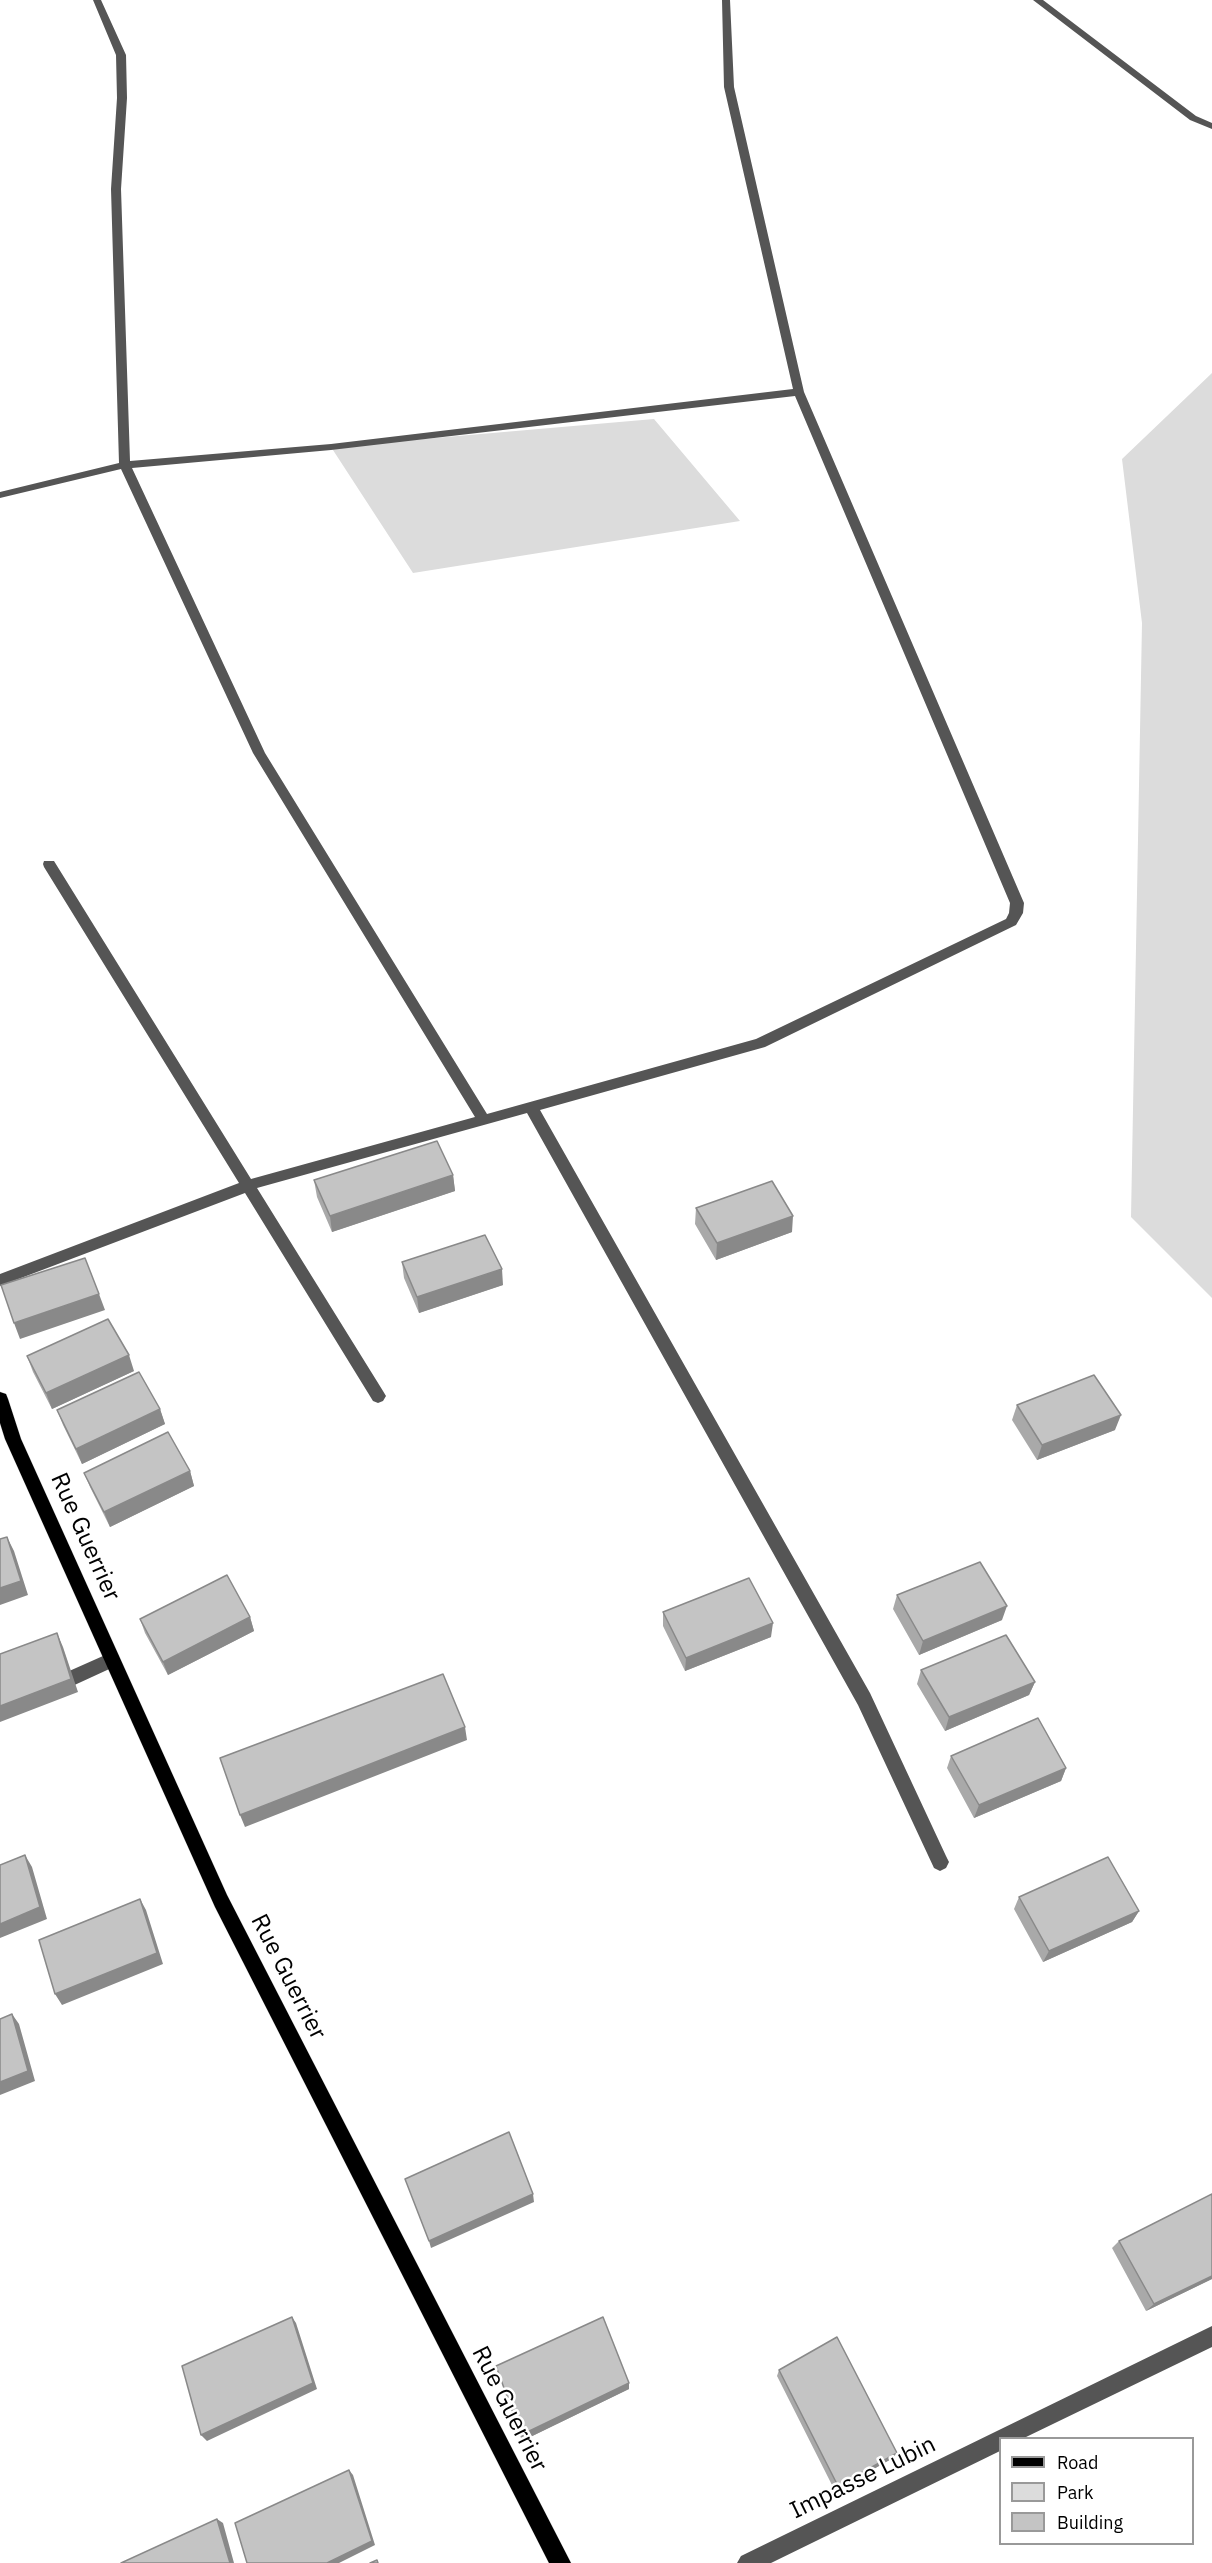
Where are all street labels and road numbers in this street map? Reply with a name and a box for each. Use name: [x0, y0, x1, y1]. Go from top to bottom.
street label: Rue Guerrier: [44, 1469, 126, 1605]
street label: Rue Guerrier: [244, 1909, 332, 2045]
street label: Rue Guerrier: [465, 2341, 553, 2477]
street label: Impasse Lubin: [786, 2430, 940, 2526]

